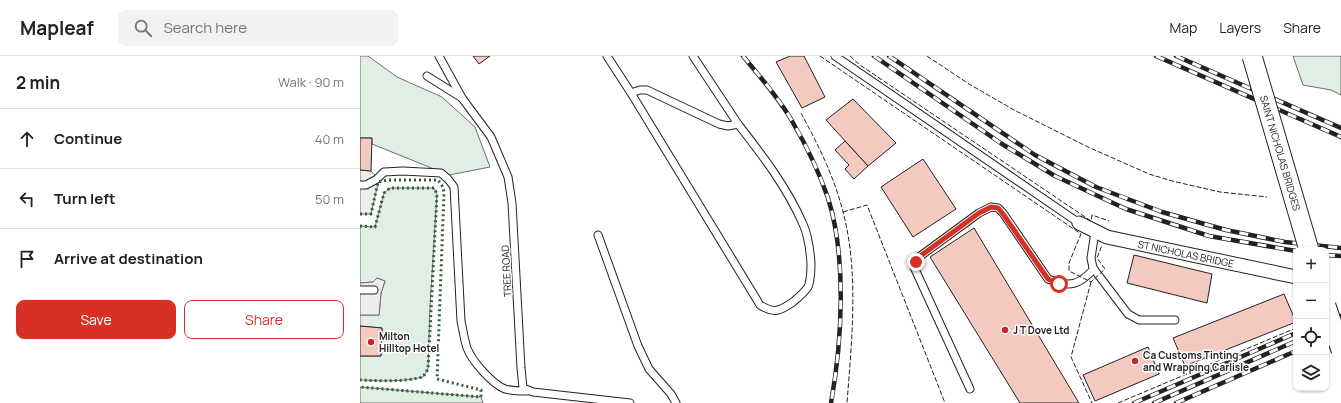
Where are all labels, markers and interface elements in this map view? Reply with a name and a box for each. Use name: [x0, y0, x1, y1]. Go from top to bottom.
search box: [118, 10, 398, 46]
text: Mapleaf: [20, 15, 94, 41]
icon: search: [132, 17, 154, 39]
text: Search here: [164, 17, 247, 38]
text: Map: [1169, 18, 1197, 37]
text: Layers: [1219, 18, 1261, 37]
text: Share: [1283, 18, 1321, 37]
text: 2 min: [16, 71, 60, 94]
text: Walk · 90 m: [278, 73, 344, 91]
street label: SAINT NICHOLAS BRIDGES: [1257, 94, 1304, 212]
icon: ahead: [16, 128, 38, 150]
text: Continue: [54, 128, 122, 149]
text: 40 m: [315, 130, 344, 148]
icon: left: [16, 188, 38, 210]
text: Turn left: [54, 188, 116, 209]
text: 50 m: [315, 190, 344, 208]
street label: ST NICHOLAS BRIDGE: [1137, 237, 1236, 271]
street label: TREE ROAD: [498, 244, 514, 297]
map controls: [1293, 247, 1329, 391]
button: +: [1293, 247, 1329, 283]
icon: arrive: [16, 248, 38, 270]
text: Arrive at destination: [54, 248, 203, 269]
route end: [907, 253, 925, 271]
route start: [1050, 275, 1068, 293]
button: −: [1293, 283, 1329, 319]
button: Save: [16, 300, 176, 339]
button: Share: [184, 300, 344, 339]
button: locate: [1293, 319, 1329, 355]
place label: J T Dove Ltd: [1013, 323, 1069, 337]
marker: J T Dove Ltd: [1000, 325, 1010, 335]
place label: Milton Hilltop Hotel: [379, 329, 439, 355]
marker: Milton Hilltop Hotel: [366, 337, 376, 347]
place label: Ca Customs Tinting and Wrapping Carlisle: [1143, 348, 1249, 374]
button: layers: [1293, 355, 1329, 391]
marker: Ca Customs Tinting and Wrapping Carlisle: [1130, 356, 1140, 366]

